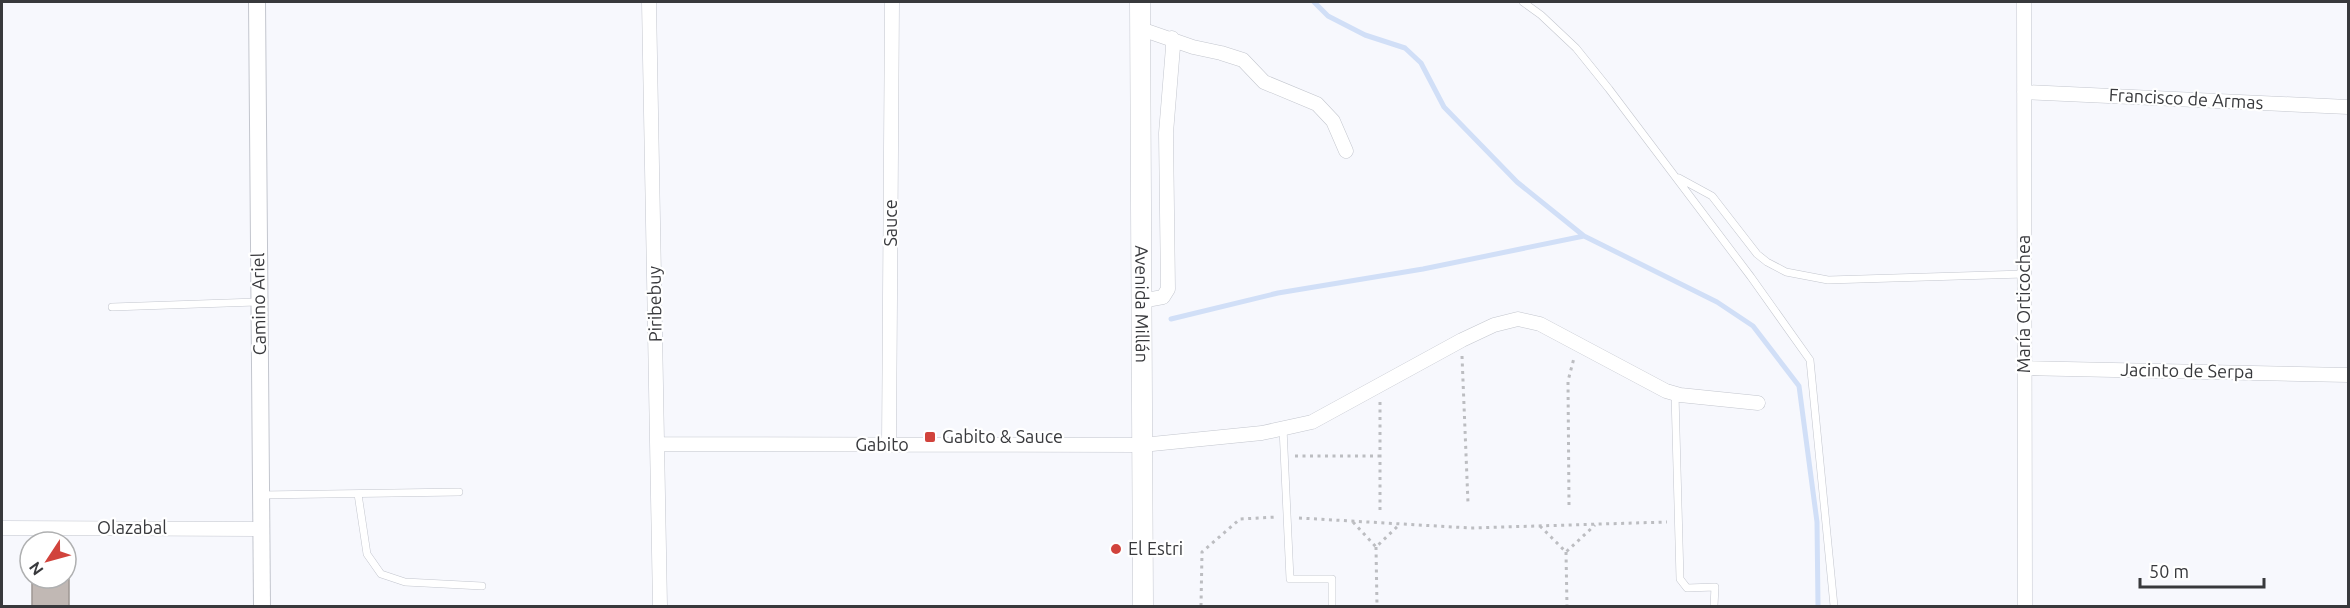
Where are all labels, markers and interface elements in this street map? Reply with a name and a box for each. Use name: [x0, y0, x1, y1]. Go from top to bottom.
street label: Francisco de Armas: [2108, 84, 2264, 112]
street label: Sauce: [880, 199, 900, 247]
street label: María Orticochea: [2013, 235, 2033, 373]
street label: Avenida Millán: [1132, 245, 1153, 363]
street label: Camino Ariel: [247, 252, 269, 356]
street label: Piribebuy: [643, 265, 665, 342]
street label: Jacinto de Serpa: [2120, 359, 2254, 381]
place label: Gabito & Sauce: [942, 426, 1063, 446]
marker: Gabito & Sauce: [923, 430, 937, 444]
street label: Gabito: [855, 434, 909, 454]
street label: Olazabal: [97, 517, 167, 537]
north arrow: [18, 530, 78, 590]
place label: El Estri: [1128, 538, 1183, 558]
marker: El Estri: [1109, 542, 1123, 556]
scale bar: [2140, 551, 2264, 589]
text: N: [25, 559, 47, 579]
text: 50 m: [2149, 561, 2189, 581]

